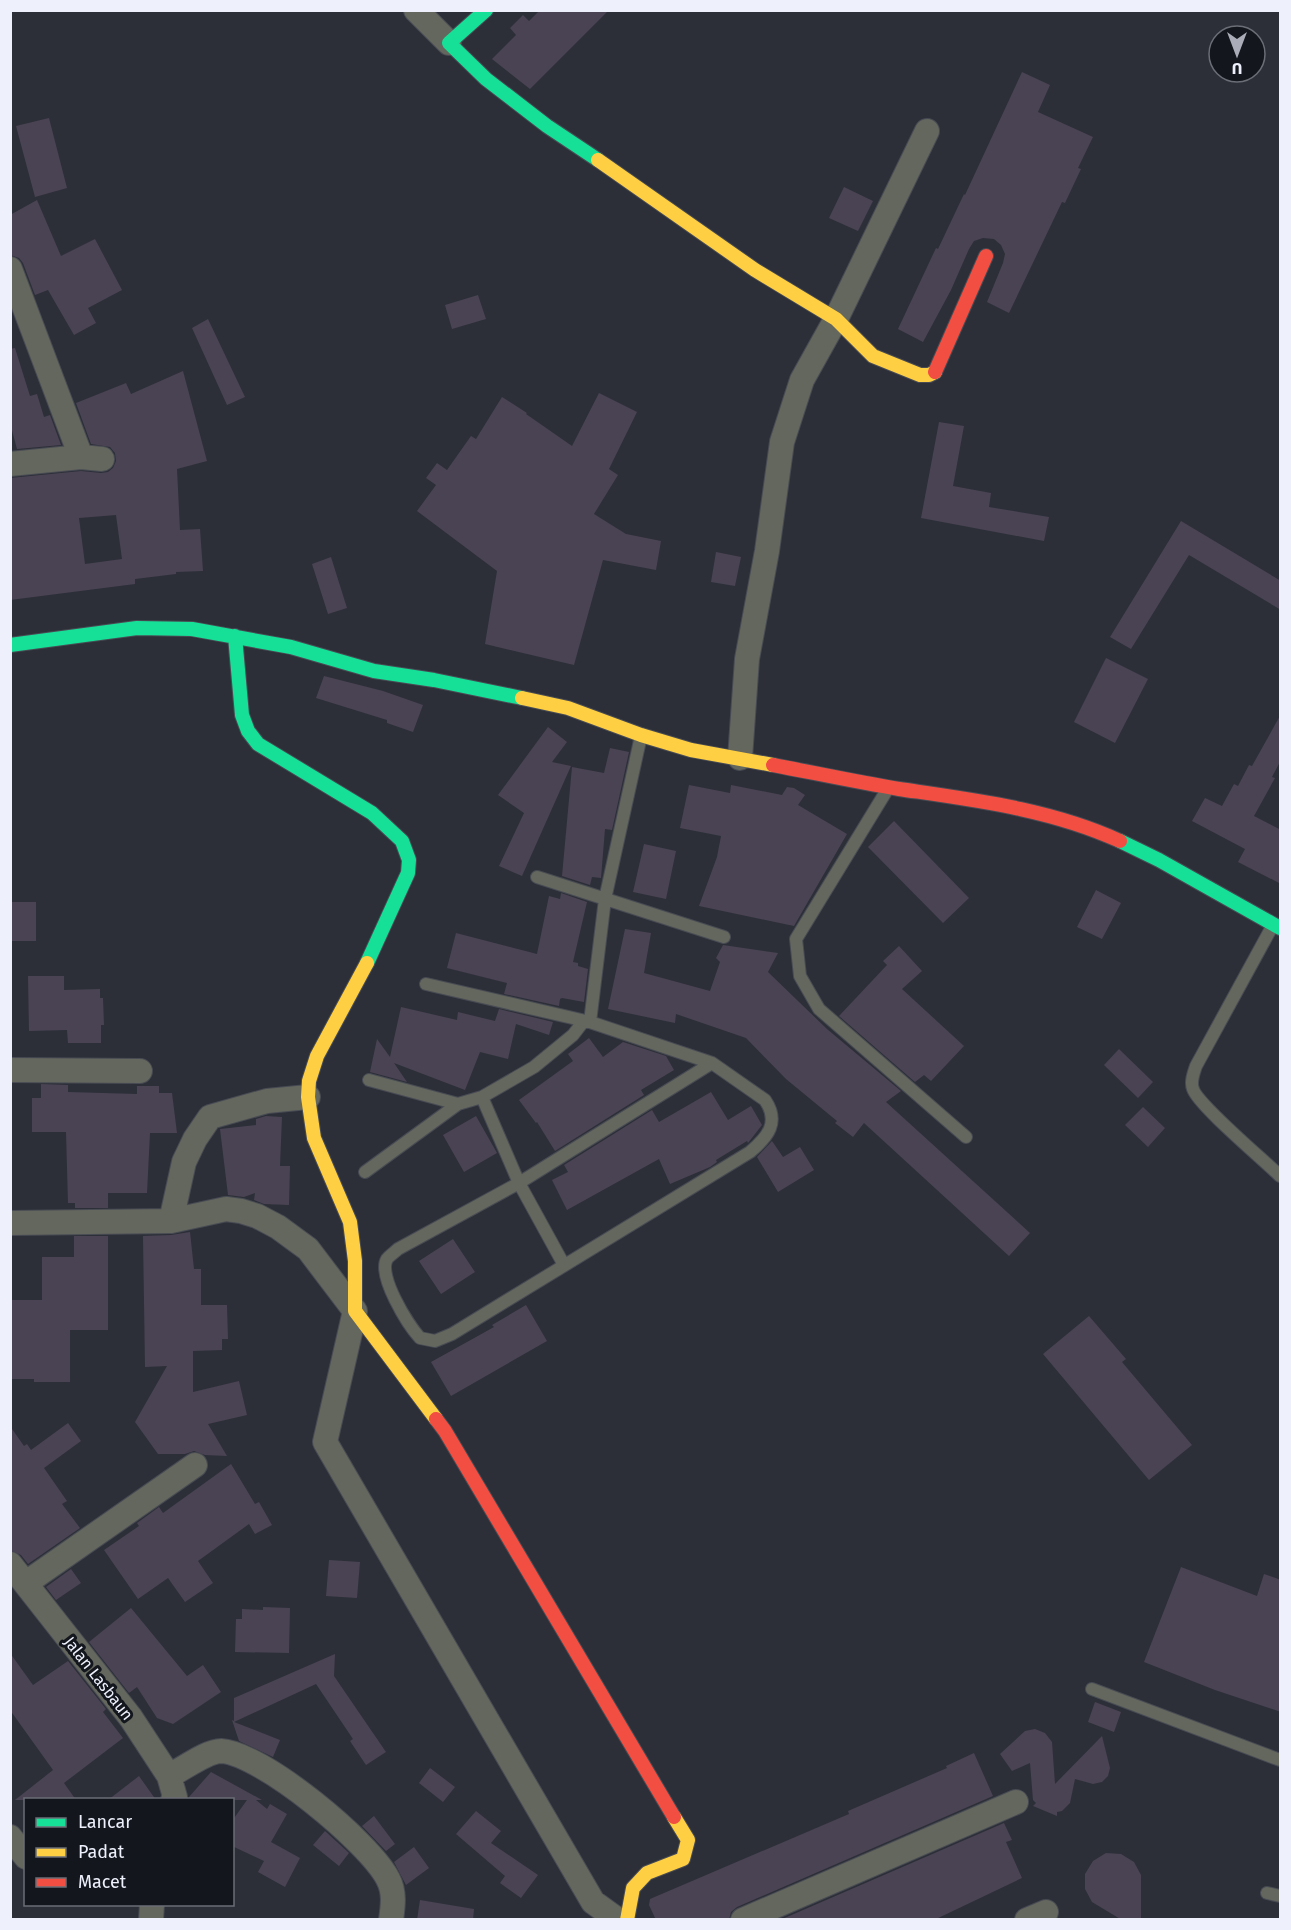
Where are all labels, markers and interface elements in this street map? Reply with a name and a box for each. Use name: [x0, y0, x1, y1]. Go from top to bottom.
north arrow: [1207, 24, 1267, 84]
text: U: [1232, 59, 1242, 78]
street label: Jalan Lasbaun: [60, 1633, 137, 1724]
legend: [24, 1798, 234, 1906]
text: Lancar: [78, 1811, 132, 1833]
text: Padat: [78, 1841, 125, 1863]
text: Macet: [78, 1871, 127, 1893]

